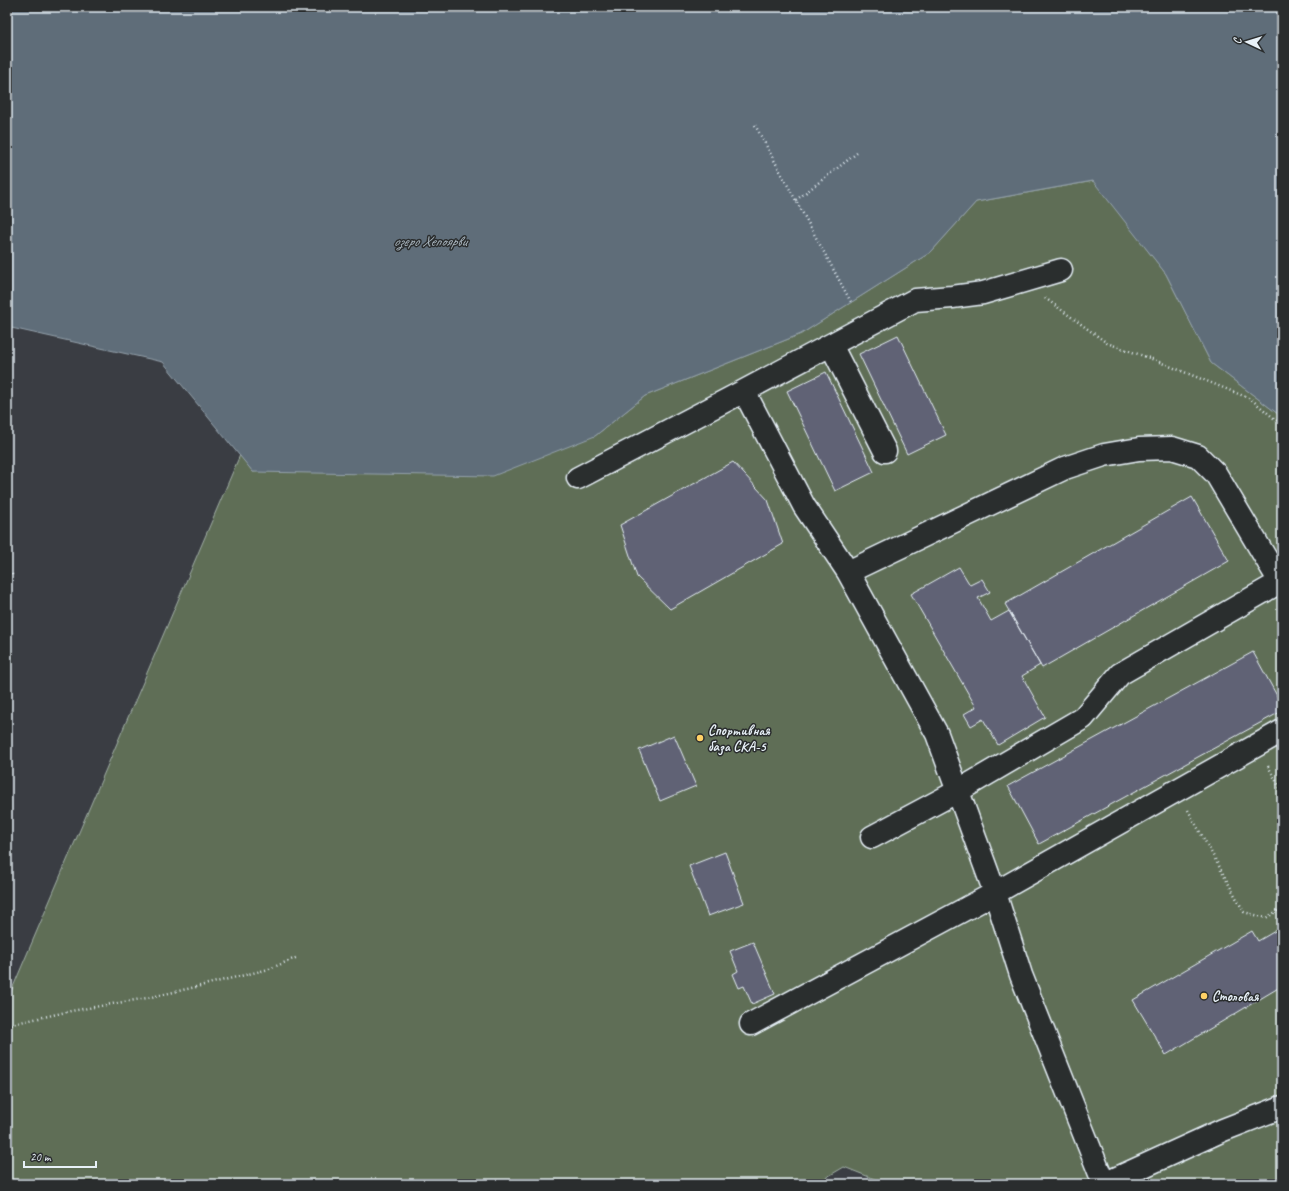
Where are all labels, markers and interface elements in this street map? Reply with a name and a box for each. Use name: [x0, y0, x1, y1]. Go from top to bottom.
north arrow: [1227, 22, 1267, 62]
text: С: [1230, 37, 1244, 44]
water label: озеро Хепоярви: [394, 232, 469, 251]
place label: Спортивная база СКА-5: [708, 722, 771, 756]
marker: Спортивная база СКА-5: [695, 733, 705, 743]
place label: Столовая: [1212, 988, 1259, 1005]
marker: Столовая: [1199, 991, 1209, 1001]
scale bar: [24, 1143, 96, 1169]
text: 20 m: [30, 1149, 52, 1165]

